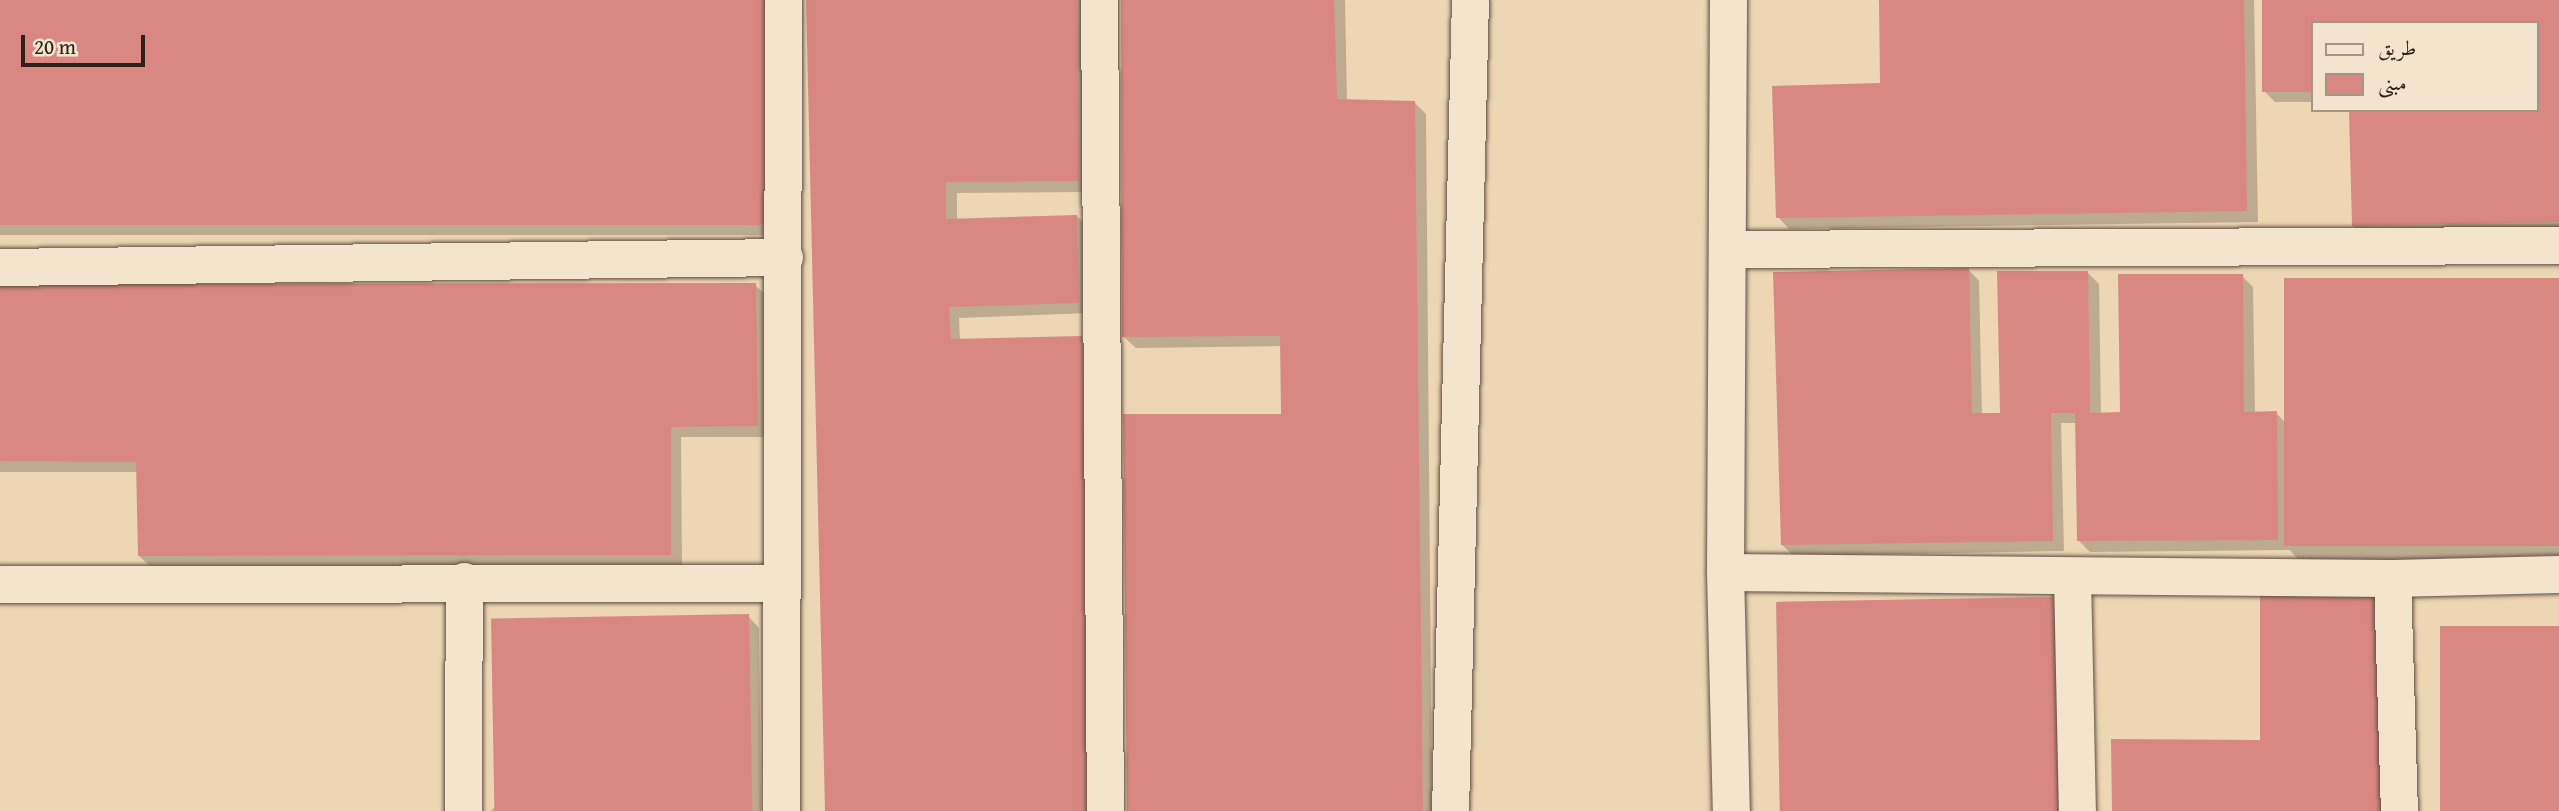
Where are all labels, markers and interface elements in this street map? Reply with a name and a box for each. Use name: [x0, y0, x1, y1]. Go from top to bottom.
scale bar: [24, 21, 149, 65]
legend: [2310, 21, 2538, 112]
text: 20 m: [34, 31, 76, 62]
text: طريق: [2378, 32, 2416, 63]
text: مبنى: [2378, 67, 2407, 98]

